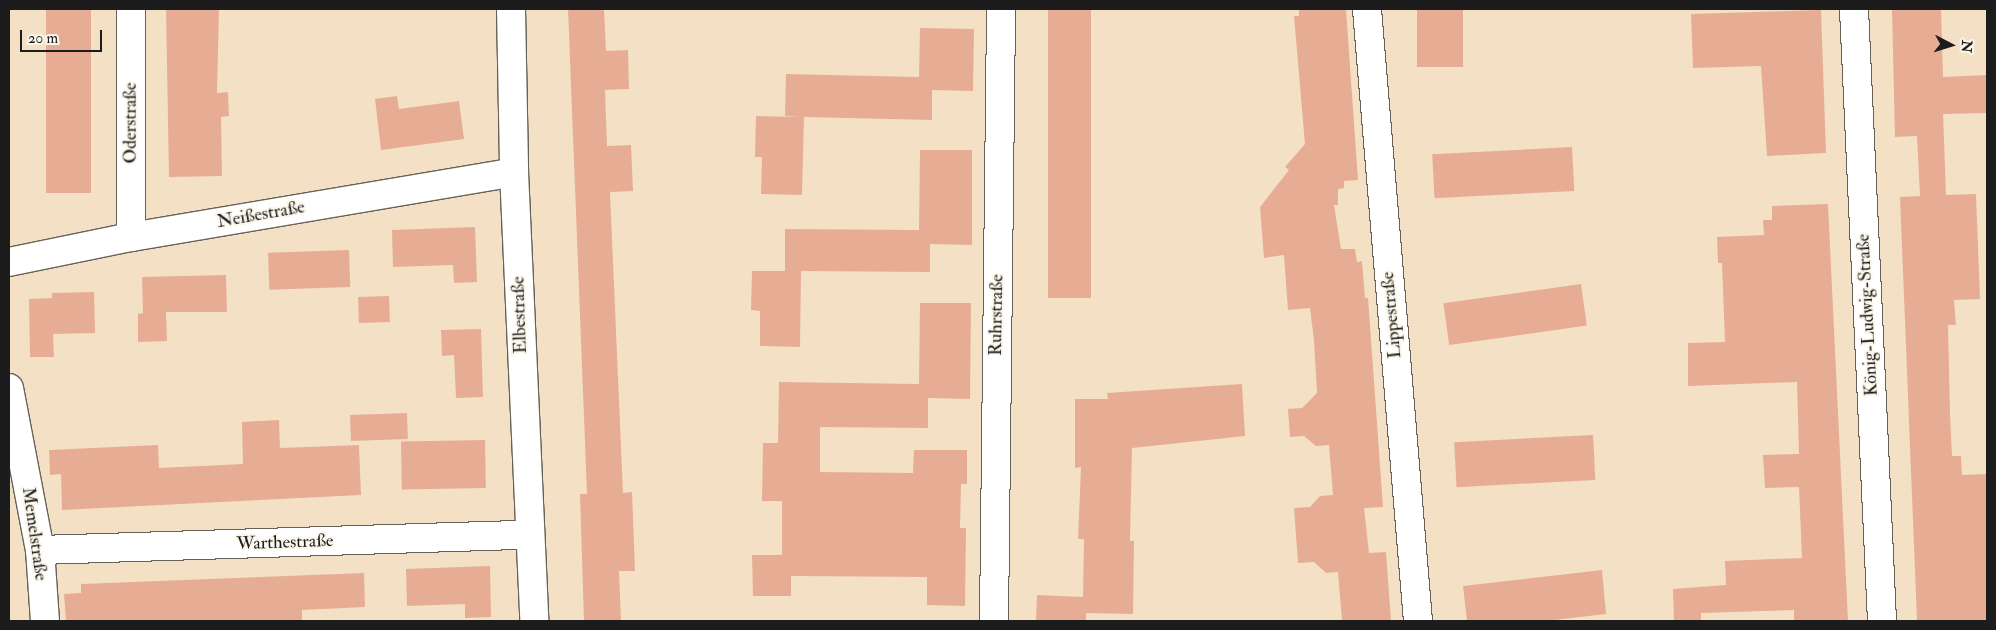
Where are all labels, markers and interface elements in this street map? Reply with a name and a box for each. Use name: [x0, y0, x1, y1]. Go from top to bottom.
scale bar: [22, 20, 105, 52]
north arrow: [1926, 20, 1976, 70]
text: 20 m: [28, 29, 58, 48]
text: N: [1957, 39, 1975, 53]
street label: Oderstraße: [120, 82, 142, 164]
street label: Neißestraße: [215, 197, 307, 233]
street label: König-Ludwig-Straße: [1853, 233, 1883, 397]
street label: Lippestraße: [1377, 271, 1407, 359]
street label: Ruhrstraße: [985, 274, 1009, 356]
street label: Elbestraße: [508, 276, 532, 354]
street label: Memelstraße: [17, 486, 51, 582]
street label: Warthestraße: [236, 531, 334, 555]

